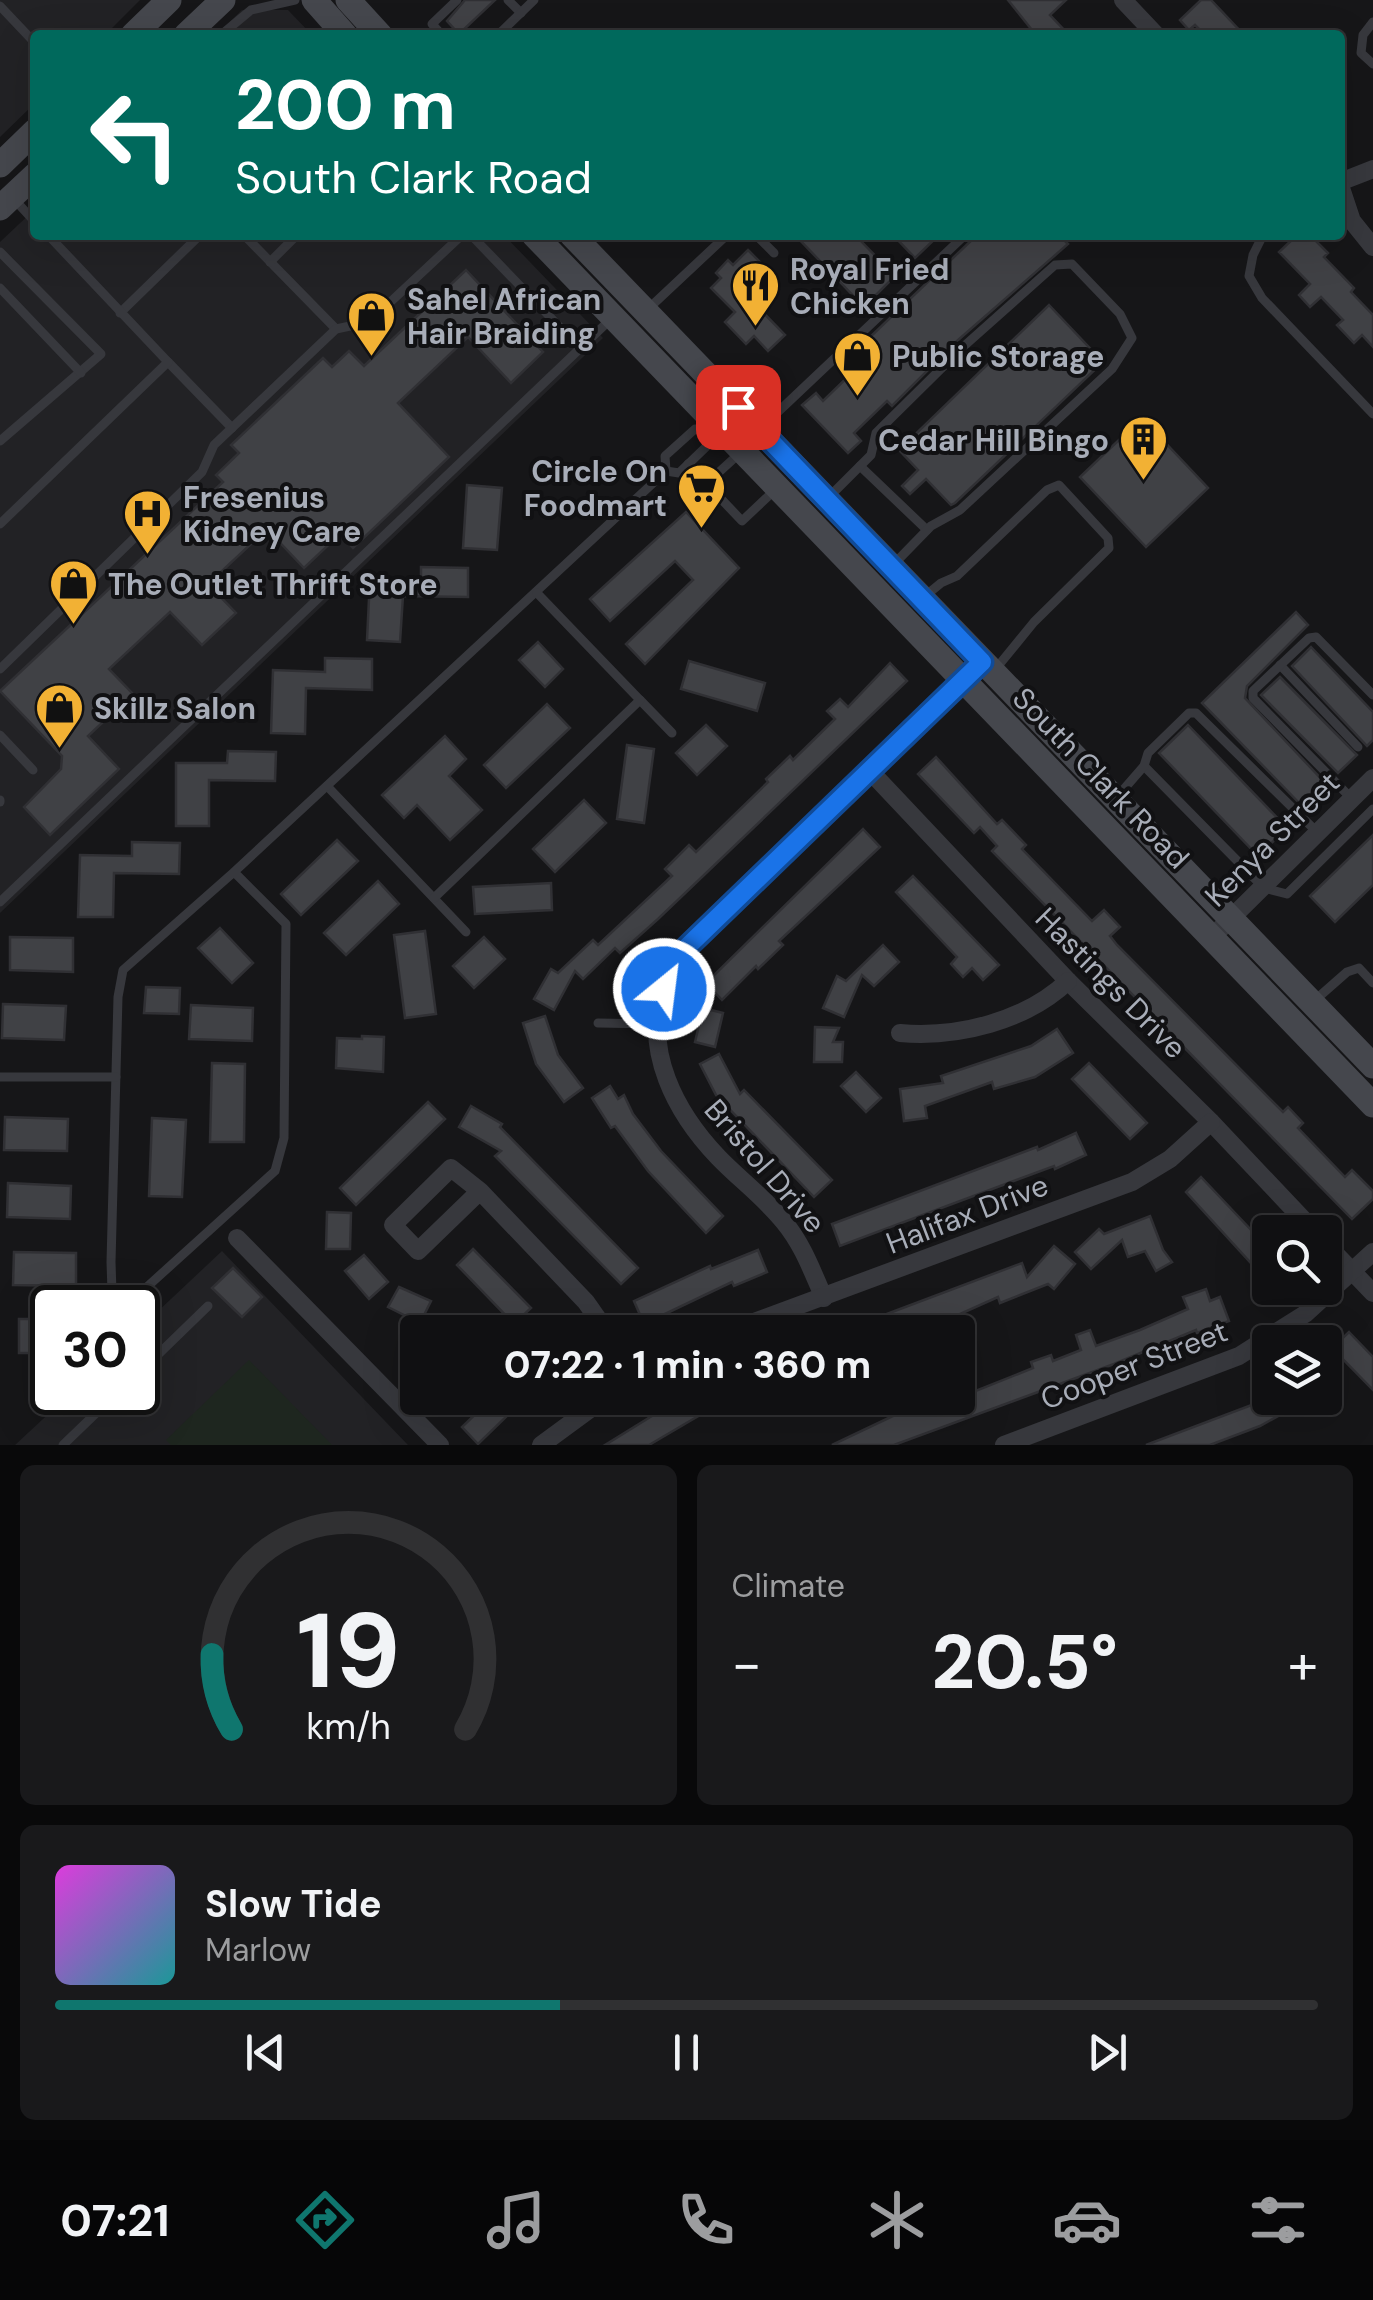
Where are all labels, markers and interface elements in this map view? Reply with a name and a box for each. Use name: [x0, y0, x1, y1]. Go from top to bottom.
text: 200 m: [235, 60, 456, 151]
icon: left: [70, 70, 200, 200]
text: South Clark Road: [235, 148, 592, 207]
place label: Royal Fried Chicken: [790, 250, 949, 323]
restaurant icon: Royal Fried Chicken: [729, 260, 781, 328]
place label: Sahel African Hair Braiding: [407, 280, 601, 353]
shop icon: Sahel African Hair Braiding: [346, 290, 398, 358]
shop icon: Public Storage: [831, 330, 883, 398]
place label: Public Storage: [892, 337, 1104, 376]
pin: [696, 365, 781, 450]
icon: arrive: [711, 380, 766, 435]
building icon: Cedar Hill Bingo: [1118, 414, 1170, 482]
place label: Cedar Hill Bingo: [878, 421, 1109, 460]
place label: Circle On Foodmart: [524, 452, 667, 525]
supermarket icon: Circle On Foodmart: [676, 462, 728, 530]
place label: Fresenius Kidney Care: [183, 478, 361, 551]
hospital icon: Fresenius Kidney Care: [122, 488, 174, 556]
shop icon: The Outlet Thrift Store: [47, 558, 99, 626]
place label: The Outlet Thrift Store: [108, 565, 438, 604]
street label: South Clark Road: [1004, 679, 1198, 877]
shop icon: Skillz Salon: [33, 682, 85, 750]
place label: Skillz Salon: [94, 689, 256, 728]
street label: Kenya Street: [1196, 763, 1348, 915]
street label: Hastings Drive: [1027, 899, 1195, 1067]
position arrow: [612, 937, 716, 1041]
street label: Bristol Drive: [696, 1091, 834, 1241]
street label: Halifax Drive: [880, 1165, 1054, 1263]
map controls: [1252, 1215, 1342, 1415]
button: search: [1252, 1215, 1342, 1305]
speed limit sign: 30: [30, 1285, 160, 1415]
street label: Cooper Street: [1035, 1311, 1233, 1419]
button: layers: [1252, 1325, 1342, 1415]
text: 07:22 · 1 min · 360 m: [504, 1340, 871, 1390]
text: Climate: [732, 1565, 845, 1607]
text: 19: [296, 1584, 400, 1719]
text: 20.5°: [932, 1614, 1118, 1711]
text: −: [732, 1628, 762, 1700]
text: +: [1288, 1628, 1318, 1700]
text: km/h: [306, 1704, 390, 1750]
text: Slow Tide: [205, 1879, 382, 1929]
text: Marlow: [205, 1929, 311, 1971]
icon: previous: [238, 2025, 293, 2080]
icon: pause: [659, 2025, 714, 2080]
icon: next: [1080, 2025, 1135, 2080]
icon: directions: [290, 2185, 360, 2255]
icon: music: [481, 2185, 551, 2255]
icon: phone: [671, 2185, 741, 2255]
icon: climate: [862, 2185, 932, 2255]
icon: car: [1052, 2185, 1122, 2255]
icon: filters: [1243, 2185, 1313, 2255]
text: 07:21: [60, 2191, 170, 2250]

